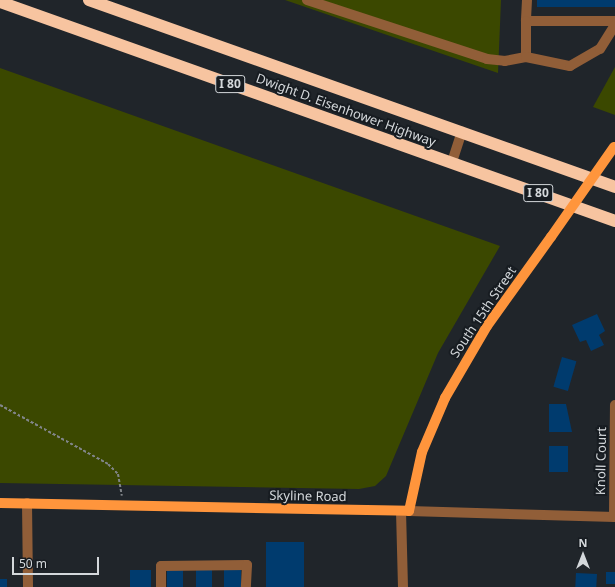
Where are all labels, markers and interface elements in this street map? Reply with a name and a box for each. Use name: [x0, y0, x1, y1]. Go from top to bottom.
street label: Dwight D. Eisenhower Highway: [254, 70, 438, 150]
road number: I 80: [215, 74, 245, 94]
road number: I 80: [523, 183, 553, 203]
street label: South 15th Street: [447, 264, 519, 360]
street label: Knoll Court: [593, 427, 609, 495]
street label: Skyline Road: [269, 488, 347, 504]
north arrow: [563, 535, 603, 575]
text: N: [579, 535, 587, 550]
scale bar: [14, 549, 101, 575]
text: 50 m: [19, 555, 47, 572]

